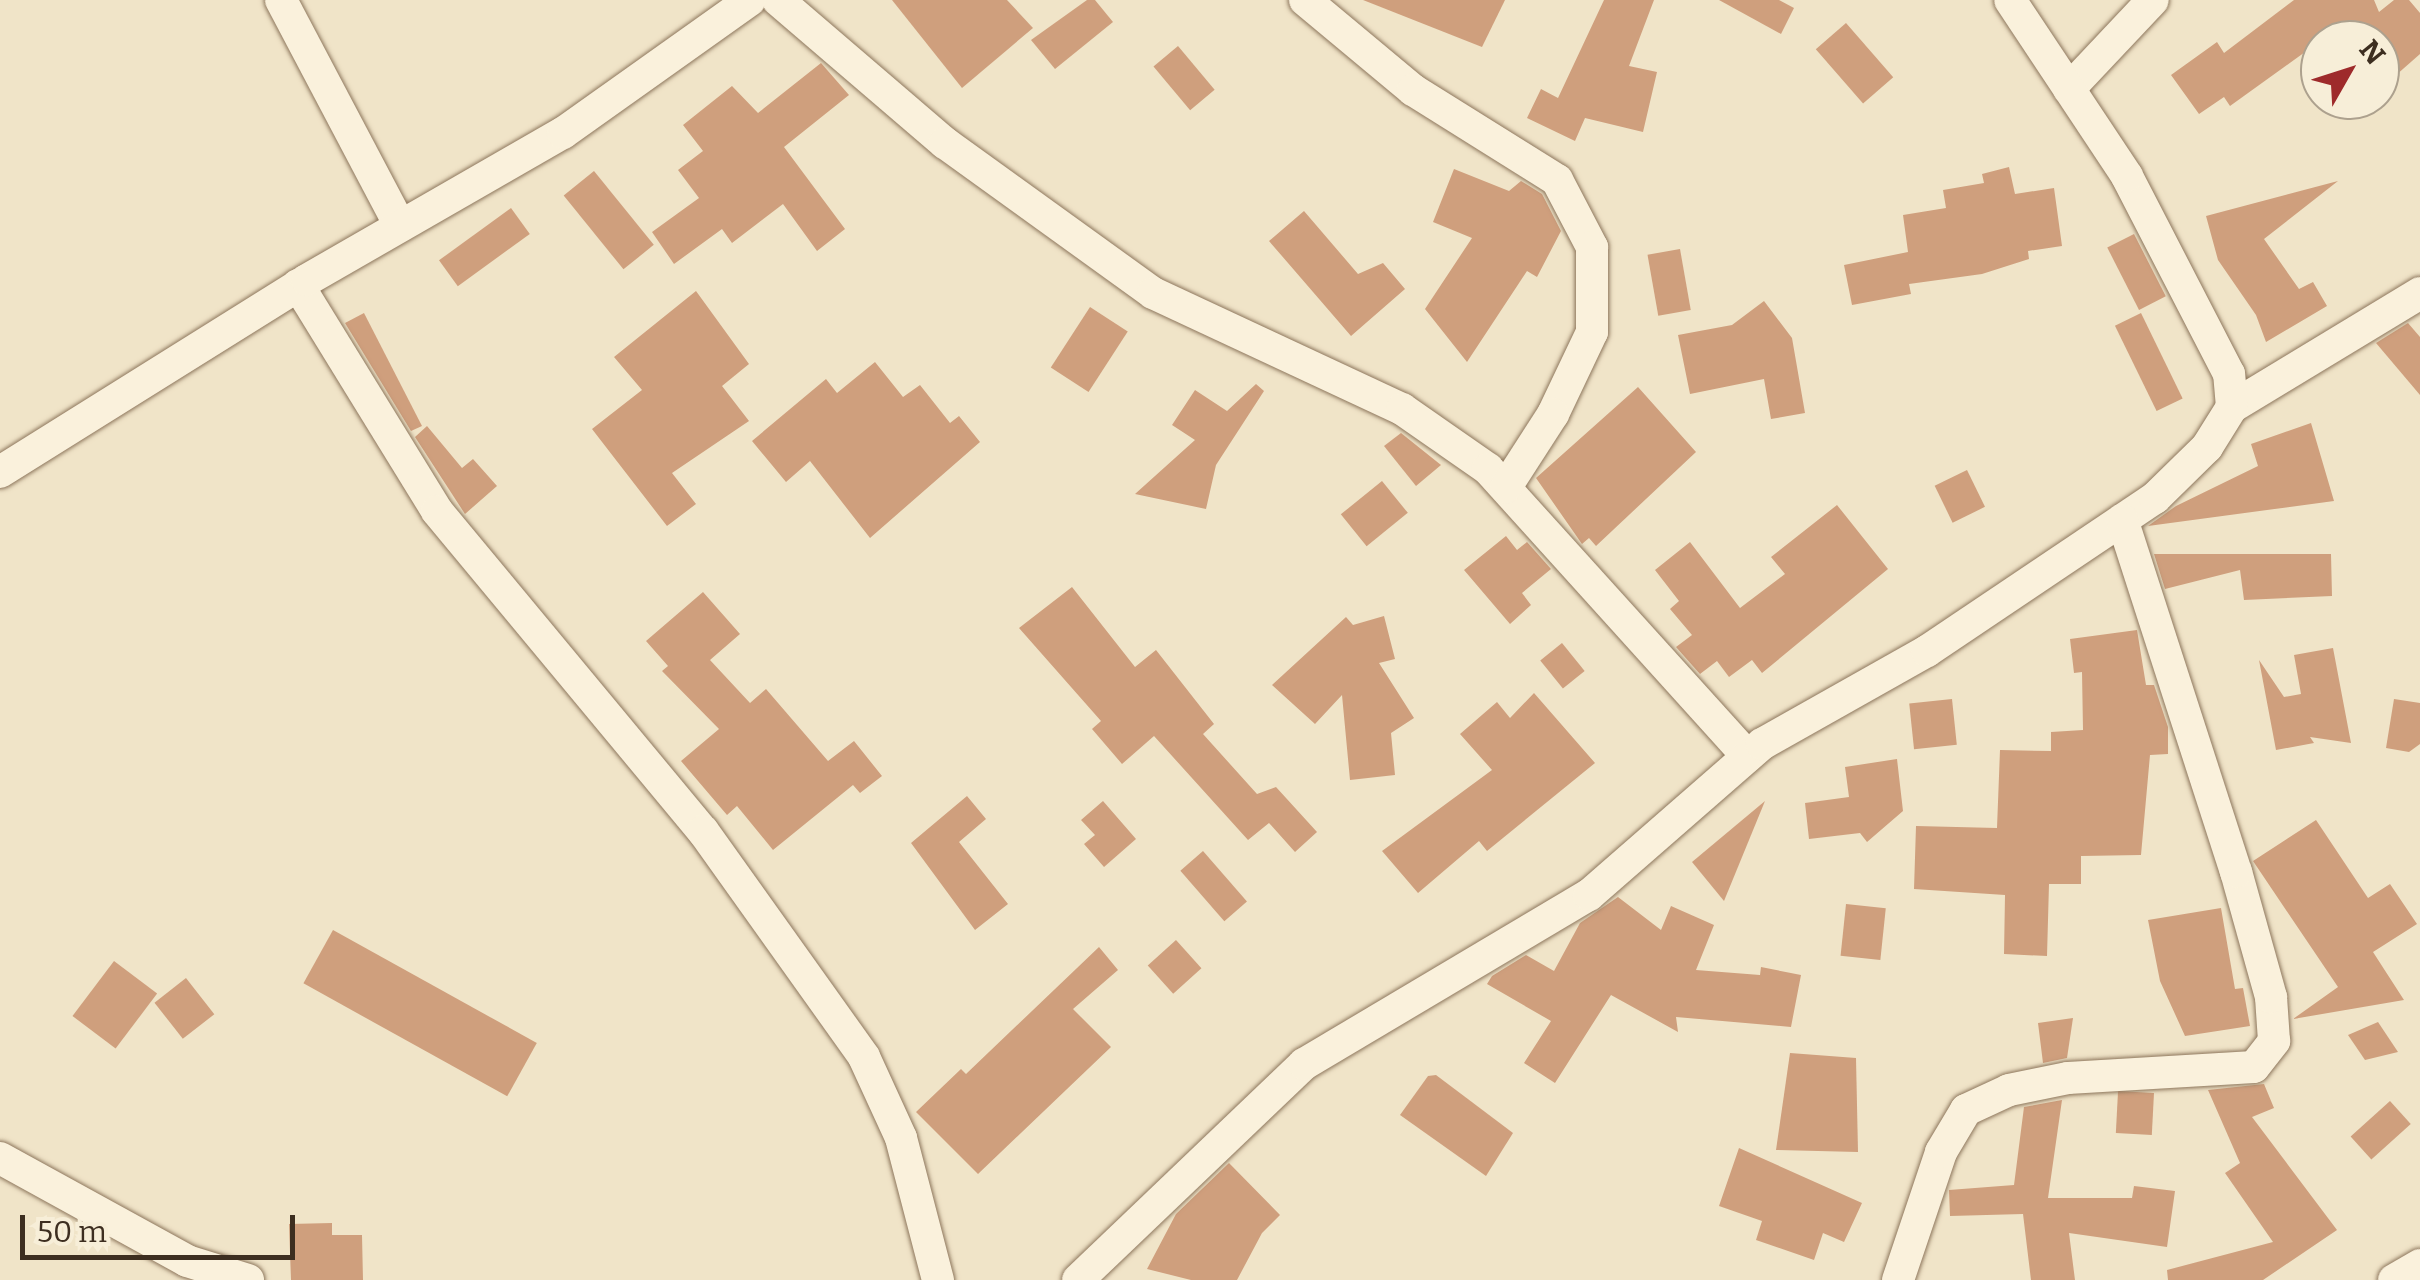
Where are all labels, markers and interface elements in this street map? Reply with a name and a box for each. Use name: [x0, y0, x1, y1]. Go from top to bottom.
north arrow: [2300, 20, 2400, 120]
text: N: [2353, 33, 2392, 71]
scale bar: [25, 1195, 300, 1257]
text: 50 m: [37, 1214, 107, 1250]

